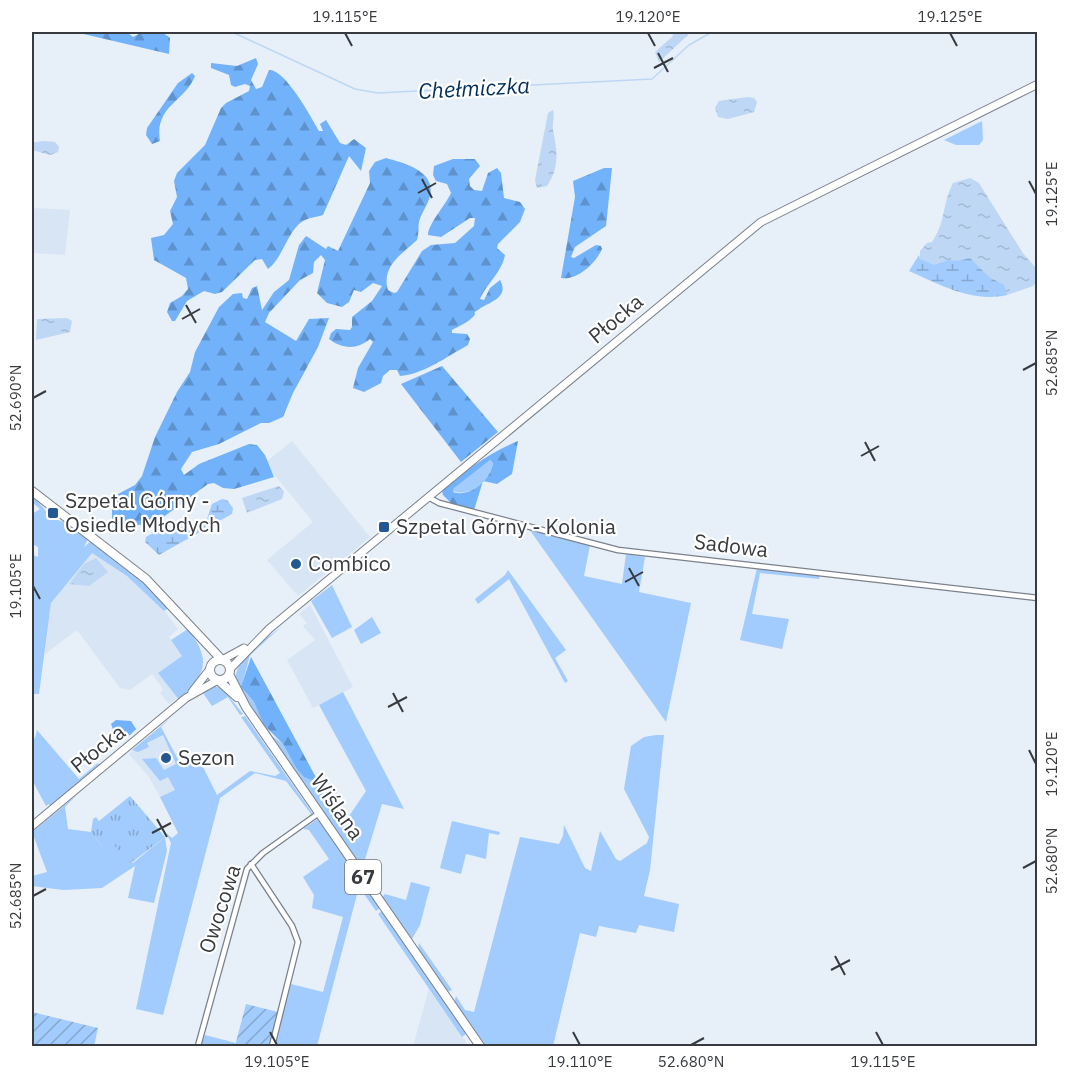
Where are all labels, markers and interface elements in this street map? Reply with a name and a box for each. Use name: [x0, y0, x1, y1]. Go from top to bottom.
text: 19.115°E: [313, 7, 377, 26]
text: 19.120°E: [616, 7, 680, 26]
text: 19.125°E: [918, 7, 982, 26]
water label: Chełmiczka: [417, 70, 531, 105]
text: 19.125°E: [1042, 162, 1061, 226]
street label: Płocka: [582, 287, 649, 349]
text: 52.685°N: [1042, 330, 1061, 396]
text: 52.690°N: [6, 365, 25, 431]
place label: Szpetal Górny - Osiedle Młodych: [65, 486, 221, 538]
marker: Szpetal Górny - Osiedle Młodych: [46, 506, 60, 520]
place label: Szpetal Górny - Kolonia: [396, 512, 616, 540]
marker: Szpetal Górny - Kolonia: [377, 520, 391, 534]
street label: Sadowa: [692, 527, 770, 563]
place label: Combico: [308, 549, 391, 577]
text: 19.105°E: [6, 554, 25, 618]
marker: Combico: [289, 557, 303, 571]
street label: Płocka: [64, 717, 131, 779]
text: 19.120°E: [1042, 732, 1061, 796]
place label: Sezon: [178, 743, 235, 771]
marker: Sezon: [159, 751, 173, 765]
street label: Wiślana: [305, 768, 371, 845]
text: 52.680°N: [1042, 828, 1061, 894]
road number: 67: [345, 860, 381, 894]
street label: Owocowa: [192, 861, 247, 957]
text: 52.685°N: [6, 863, 25, 929]
text: 19.105°E: [245, 1052, 309, 1071]
text: 19.110°E: [548, 1052, 612, 1071]
text: 52.680°N: [658, 1052, 724, 1071]
text: 19.115°E: [851, 1052, 915, 1071]

